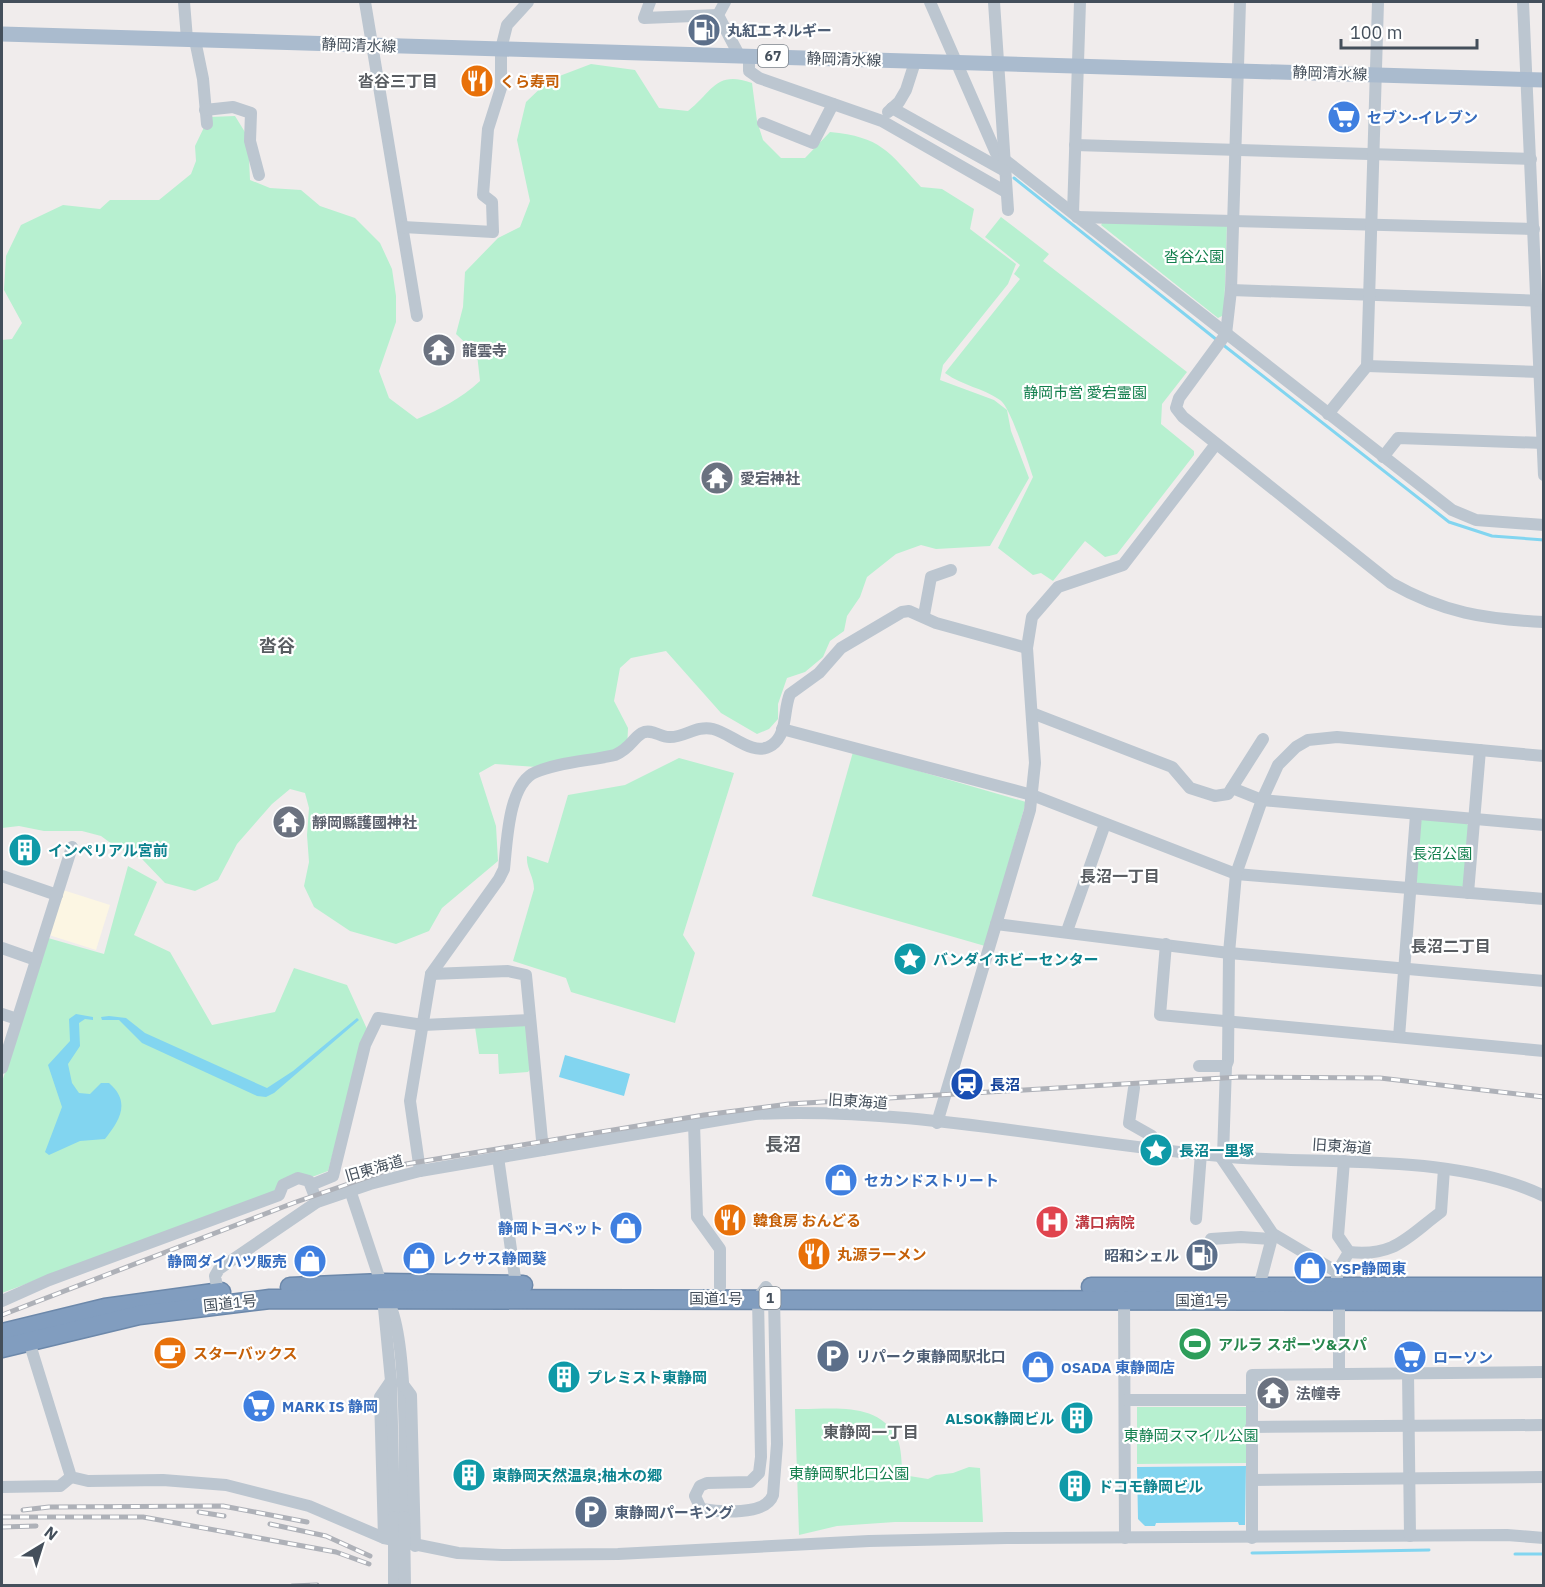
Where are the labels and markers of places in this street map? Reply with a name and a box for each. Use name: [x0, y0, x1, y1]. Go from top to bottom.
fuel station icon: 丸紅エネルギー: [686, 12, 722, 48]
place label: 丸紅エネルギー: [727, 21, 832, 40]
restaurant icon: くら寿司: [459, 63, 495, 99]
place label: くら寿司: [500, 72, 560, 91]
supermarket icon: セブン-イレブン: [1326, 99, 1362, 135]
place label: セブン-イレブン: [1367, 108, 1478, 127]
temple icon: 龍雲寺: [421, 332, 457, 368]
place label: 龍雲寺: [462, 341, 507, 360]
temple icon: 愛宕神社: [699, 460, 735, 496]
place label: 愛宕神社: [740, 469, 800, 488]
temple icon: 靜岡縣護國神社: [271, 804, 307, 840]
place label: 靜岡縣護國神社: [312, 813, 417, 832]
building icon: インペリアル宮前: [7, 832, 43, 868]
place label: インペリアル宮前: [48, 841, 168, 860]
place icon: バンダイホビーセンター: [892, 941, 928, 977]
place label: バンダイホビーセンター: [933, 950, 1099, 969]
station icon: 長沼: [949, 1066, 985, 1102]
place label: 長沼: [990, 1075, 1020, 1094]
place icon: 長沼一里塚: [1138, 1132, 1174, 1168]
place label: 長沼一里塚: [1179, 1141, 1254, 1160]
shop icon: セカンドストリート: [823, 1162, 859, 1198]
place label: セカンドストリート: [864, 1171, 999, 1190]
restaurant icon: 韓食房 おんどる: [712, 1202, 748, 1238]
hospital icon: 溝口病院: [1034, 1204, 1070, 1240]
shop icon: 静岡トヨペット: [608, 1210, 644, 1246]
place label: 韓食房 おんどる: [753, 1211, 861, 1230]
place label: 溝口病院: [1075, 1213, 1135, 1232]
place label: 静岡トヨペット: [498, 1219, 603, 1238]
restaurant icon: 丸源ラーメン: [796, 1236, 832, 1272]
fuel station icon: 昭和シェル: [1184, 1237, 1220, 1273]
shop icon: レクサス静岡葵: [401, 1240, 437, 1276]
shop icon: 静岡ダイハツ販売: [292, 1243, 328, 1279]
place label: 丸源ラーメン: [837, 1245, 926, 1264]
place label: 昭和シェル: [1104, 1246, 1179, 1265]
place label: レクサス静岡葵: [442, 1249, 547, 1268]
shop icon: YSP静岡東: [1292, 1250, 1328, 1286]
place label: 静岡ダイハツ販売: [167, 1252, 287, 1271]
place label: YSP静岡東: [1333, 1259, 1406, 1278]
sports icon: アルラ スポーツ&スパ: [1177, 1326, 1213, 1362]
cafe icon: スターバックス: [152, 1335, 188, 1371]
place label: アルラ スポーツ&スパ: [1218, 1335, 1367, 1354]
parking icon: リパーク東静岡駅北口: [815, 1338, 851, 1374]
supermarket icon: ローソン: [1392, 1339, 1428, 1375]
place label: スターバックス: [193, 1344, 297, 1363]
place label: リパーク東静岡駅北口: [856, 1347, 1006, 1366]
place label: ローソン: [1433, 1348, 1493, 1367]
shop icon: OSADA 東静岡店: [1020, 1349, 1056, 1385]
place label: OSADA 東静岡店: [1061, 1358, 1175, 1377]
building icon: プレミスト東静岡: [546, 1359, 582, 1395]
place label: プレミスト東静岡: [587, 1368, 707, 1387]
temple icon: 法幢寺: [1255, 1375, 1291, 1411]
place label: 法幢寺: [1296, 1384, 1341, 1403]
supermarket icon: MARK IS 静岡: [241, 1388, 277, 1424]
place label: MARK IS 静岡: [282, 1397, 378, 1416]
building icon: ALSOK静岡ビル: [1059, 1400, 1095, 1436]
place label: ALSOK静岡ビル: [945, 1409, 1054, 1428]
building icon: 東静岡天然温泉;柚木の郷: [451, 1457, 487, 1493]
place label: 東静岡天然温泉;柚木の郷: [492, 1466, 662, 1485]
building icon: ドコモ静岡ビル: [1057, 1468, 1093, 1504]
place label: ドコモ静岡ビル: [1098, 1477, 1203, 1496]
parking icon: 東静岡パーキング: [573, 1494, 609, 1530]
place label: 東静岡パーキング: [614, 1503, 734, 1522]

